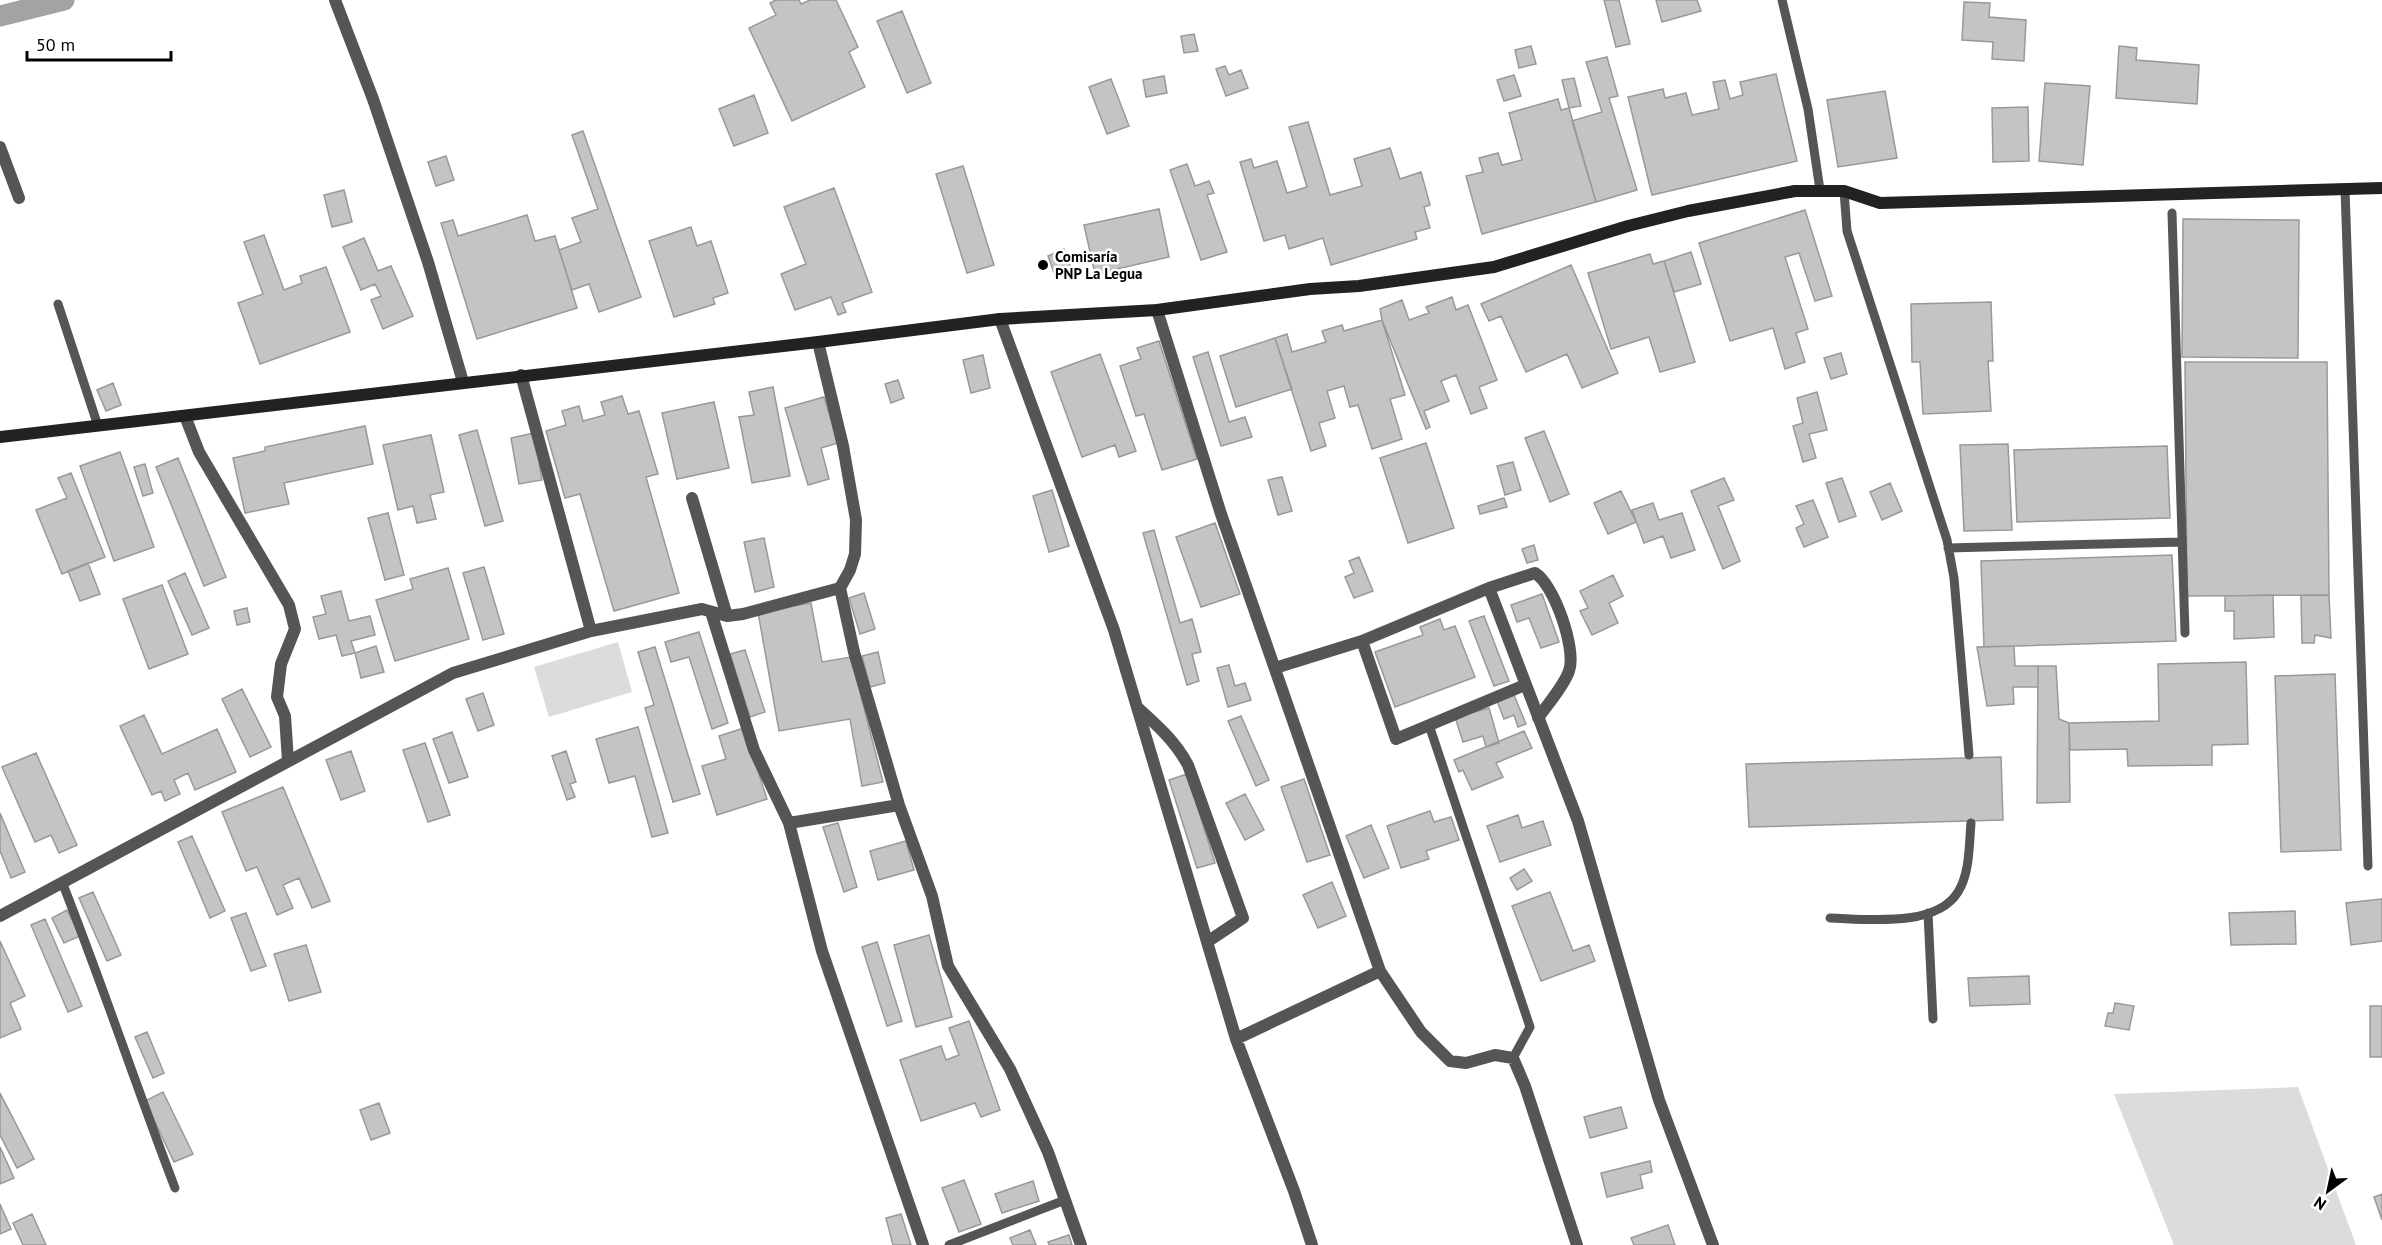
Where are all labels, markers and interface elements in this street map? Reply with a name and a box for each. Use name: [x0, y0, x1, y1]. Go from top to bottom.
scale bar: [27, 24, 171, 62]
text: 50 m: [36, 33, 75, 56]
place label: Comisaría PNP La Legua: [1055, 247, 1142, 283]
marker: Comisaría PNP La Legua: [1036, 258, 1050, 272]
north arrow: [2298, 1161, 2358, 1221]
text: N: [2310, 1192, 2330, 1215]

